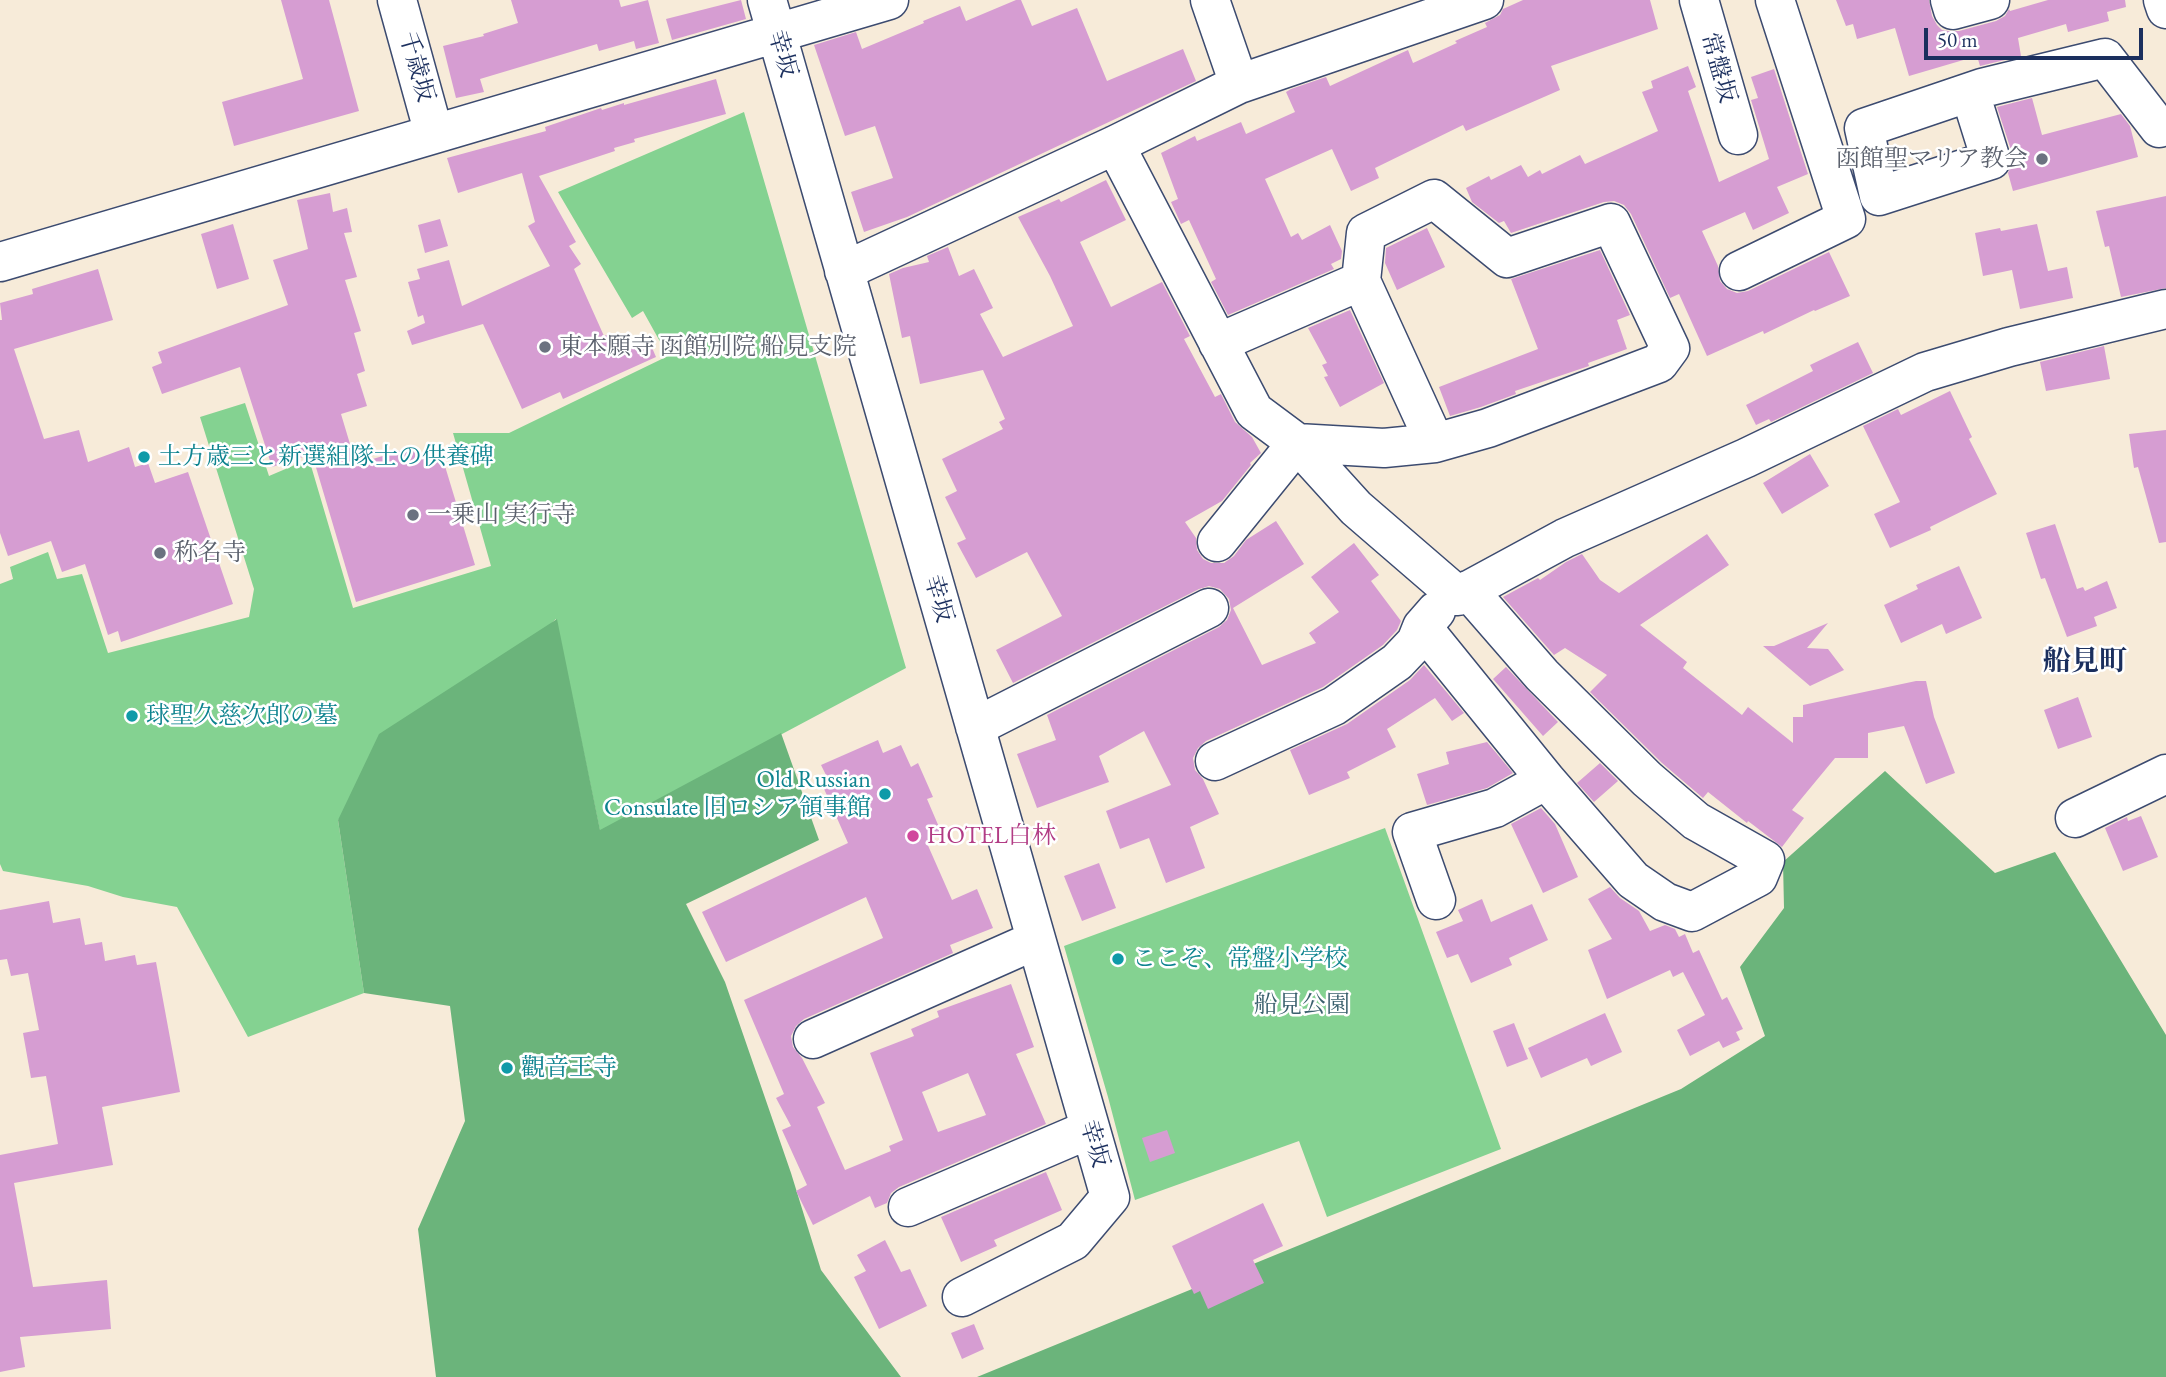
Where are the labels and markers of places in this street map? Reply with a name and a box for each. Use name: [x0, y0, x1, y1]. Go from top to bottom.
place label: 函館聖マリア教会: [1836, 145, 2028, 173]
marker: 函館聖マリア教会: [2034, 151, 2050, 167]
place label: 東本願寺 函館別院 船見支院: [559, 333, 857, 361]
marker: 東本願寺 函館別院 船見支院: [537, 339, 553, 355]
place label: 土方歳三と新選組隊士の供養碑: [158, 443, 494, 471]
marker: 土方歳三と新選組隊士の供養碑: [136, 449, 152, 465]
place label: 一乗山 実行寺: [427, 501, 576, 529]
marker: 一乗山 実行寺: [405, 507, 421, 523]
place label: 称名寺: [174, 539, 246, 567]
marker: 称名寺: [152, 545, 168, 561]
place label: 球聖久慈次郎の墓: [146, 702, 338, 730]
marker: 球聖久慈次郎の墓: [124, 708, 140, 724]
place label: Old Russian Consulate 旧ロシア領事館: [604, 766, 871, 822]
marker: Old Russian Consulate 旧ロシア領事館: [877, 786, 893, 802]
place label: HOTEL白林: [927, 822, 1056, 850]
marker: HOTEL白林: [905, 828, 921, 844]
place label: ここぞ、常盤小学校: [1132, 945, 1348, 973]
marker: ここぞ、常盤小学校: [1110, 951, 1126, 967]
place label: 觀音王寺: [521, 1054, 617, 1082]
marker: 觀音王寺: [499, 1060, 515, 1076]

